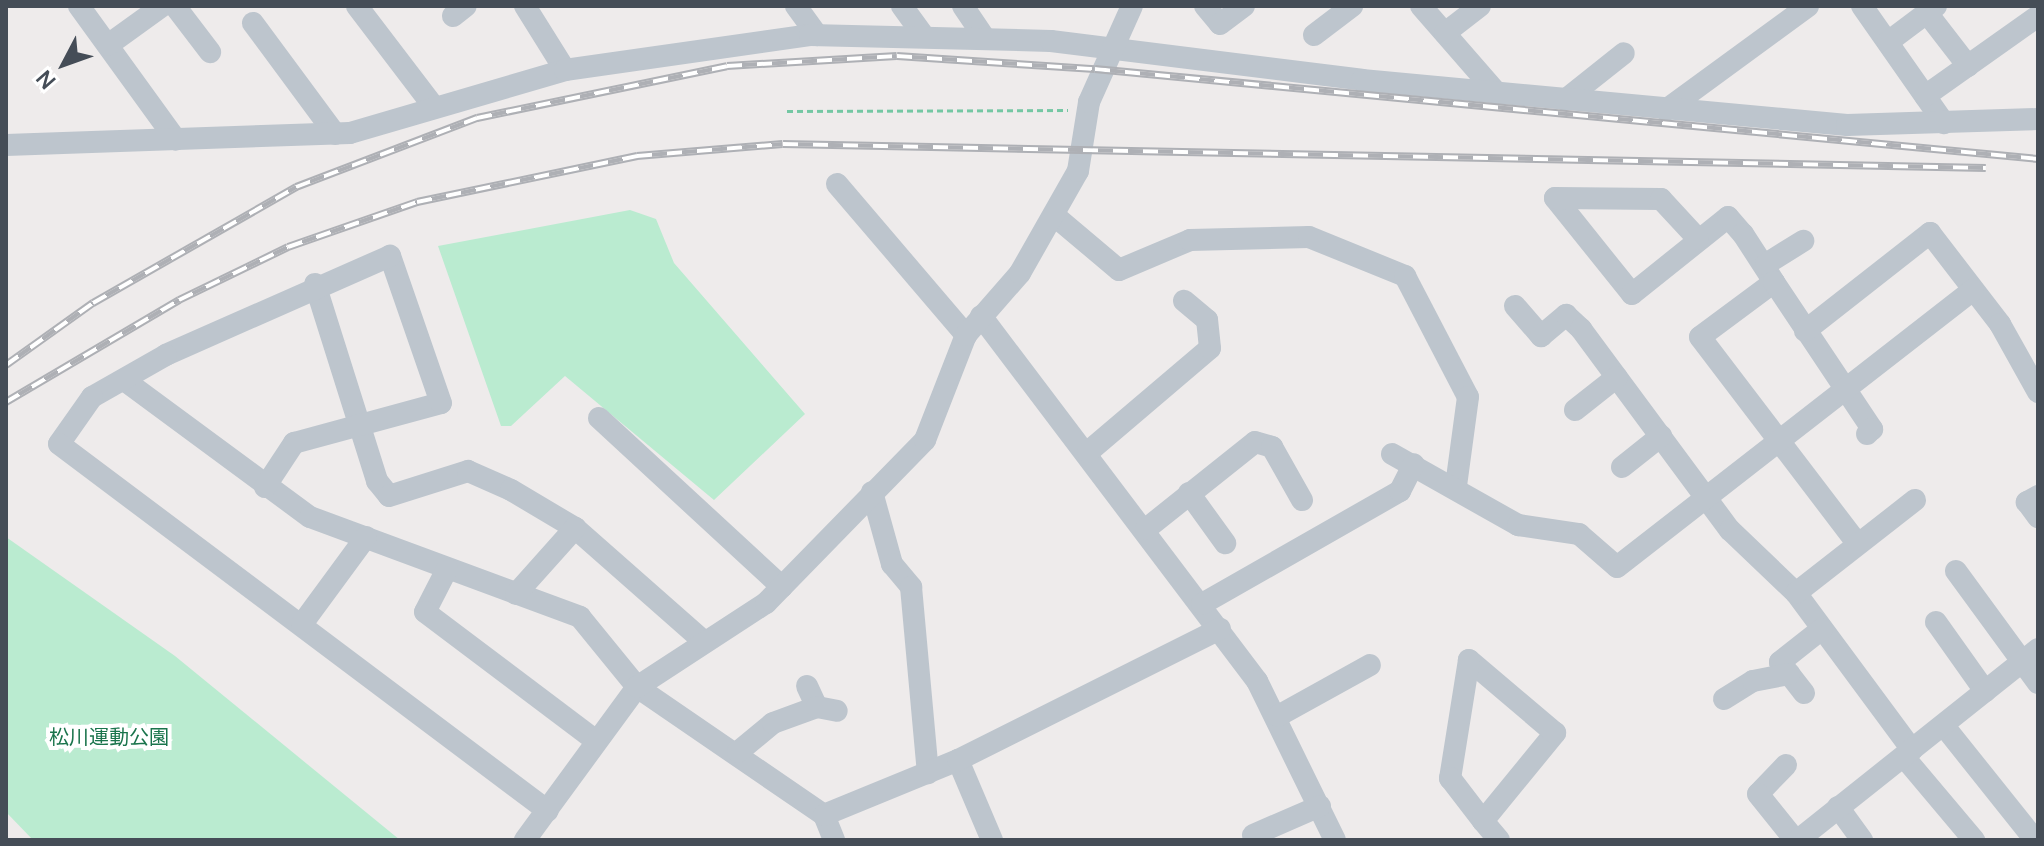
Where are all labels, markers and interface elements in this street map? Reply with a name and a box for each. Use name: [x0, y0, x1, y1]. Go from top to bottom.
north arrow: [24, 24, 104, 104]
text: N: [29, 64, 62, 96]
park label: 松川運動公園: [49, 724, 169, 748]

